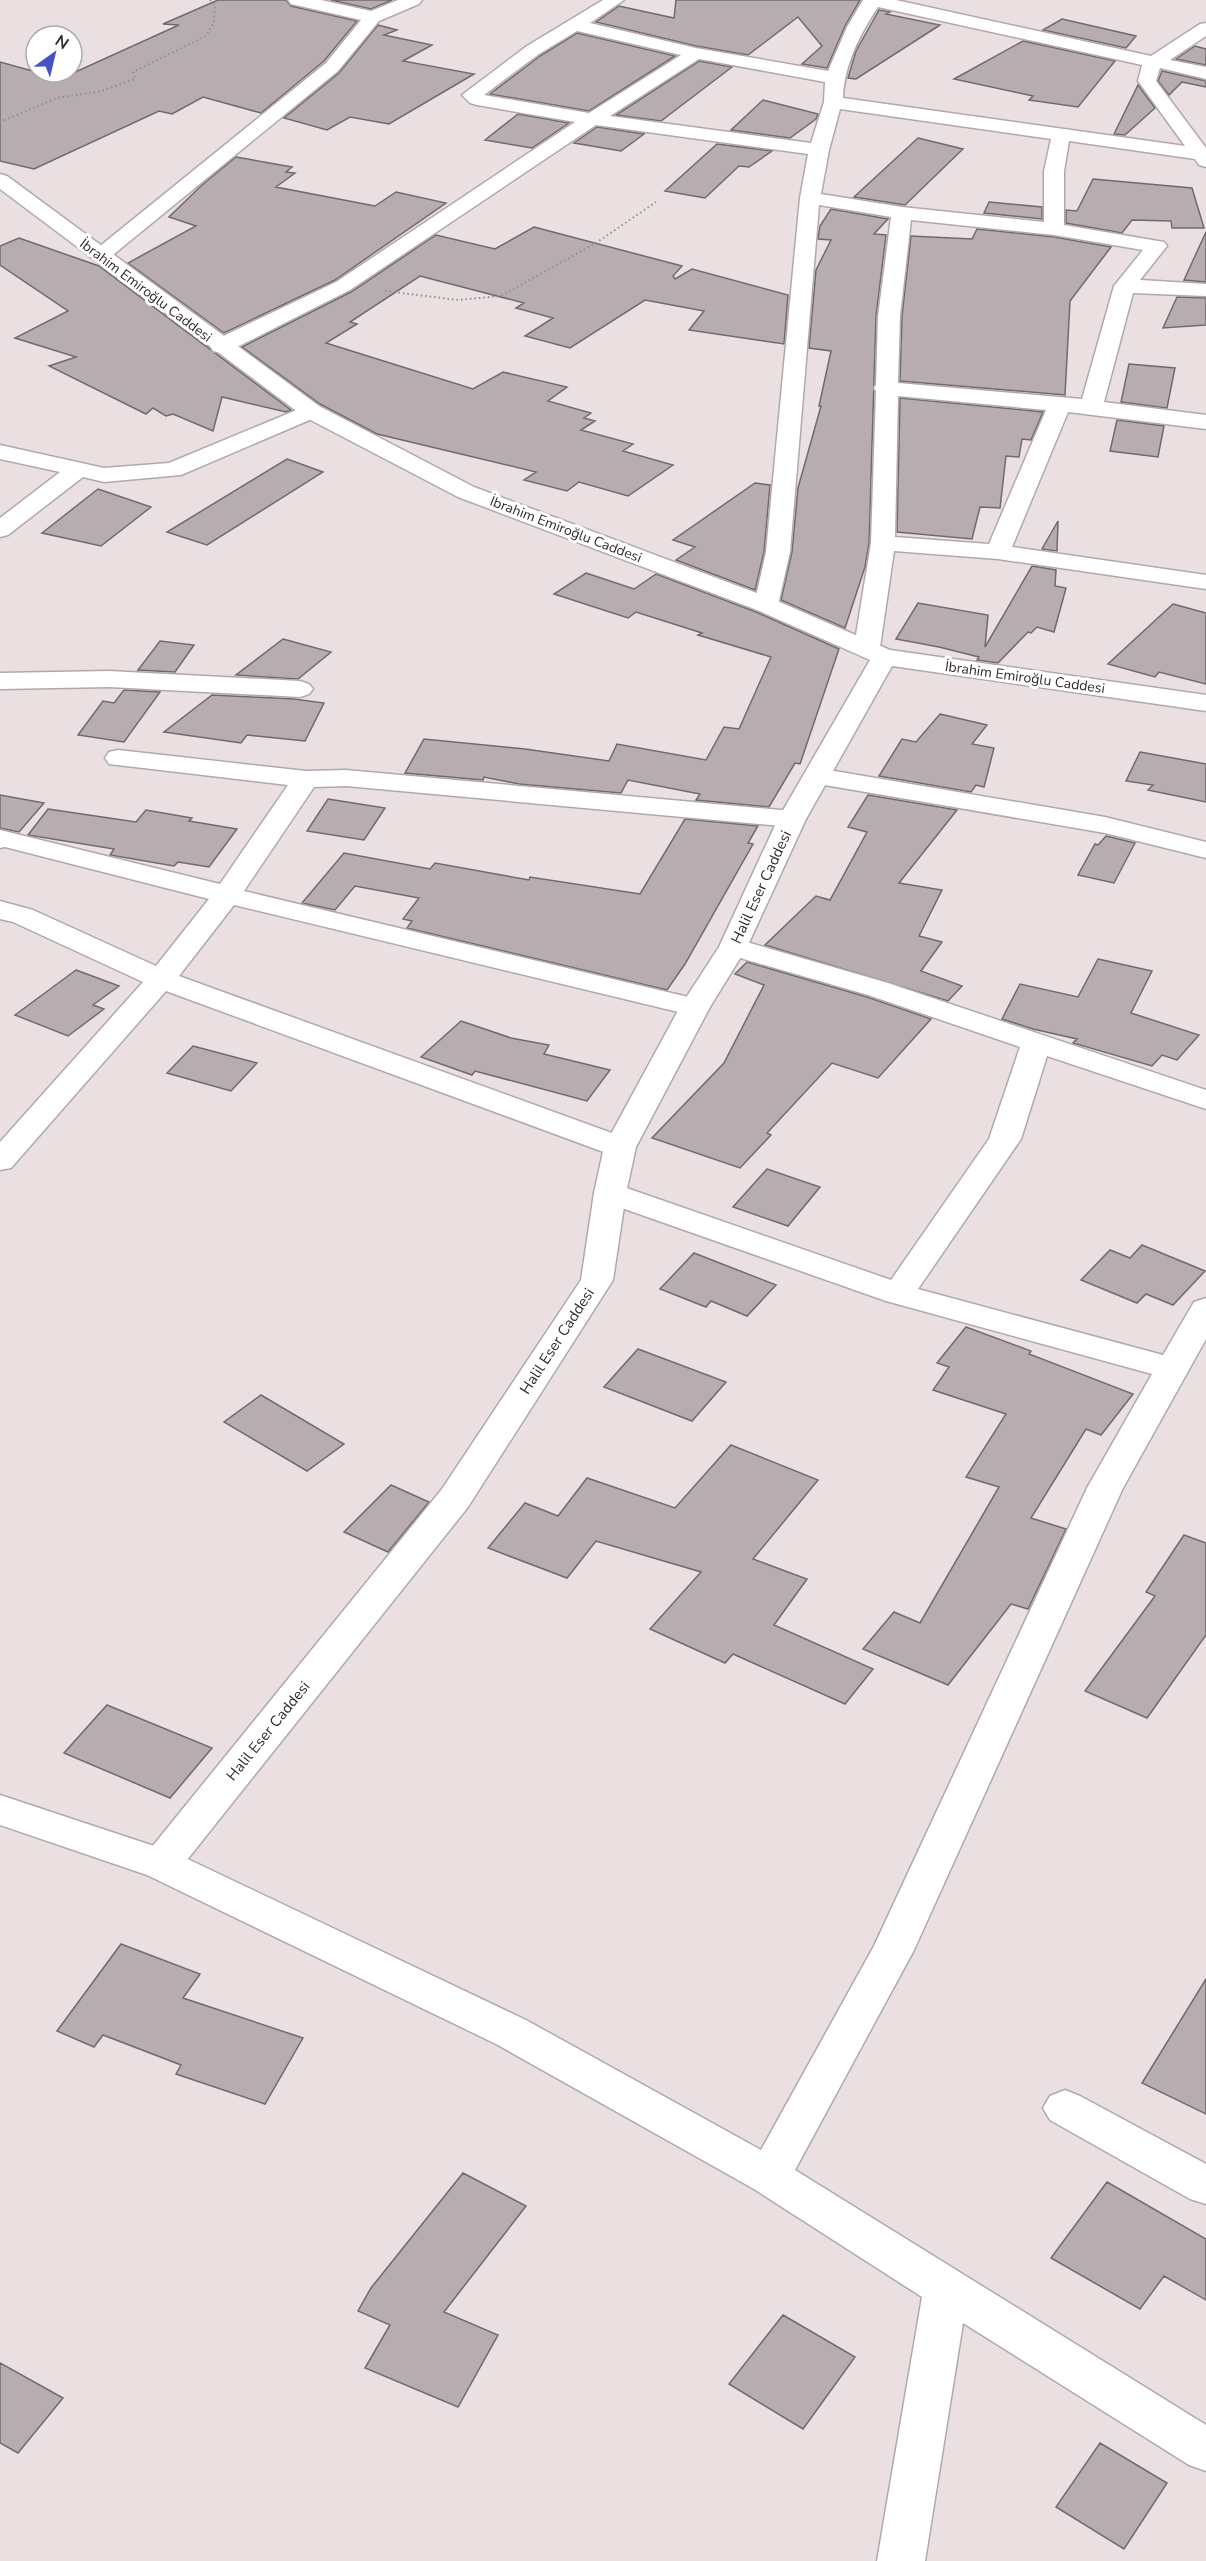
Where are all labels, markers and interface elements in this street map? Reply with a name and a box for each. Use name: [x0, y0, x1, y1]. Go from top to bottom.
north arrow: [24, 24, 84, 84]
text: N: [51, 30, 73, 55]
street label: İbrahim Emiroğlu Caddesi: [76, 234, 216, 346]
street label: İbrahim Emiroğlu Caddesi: [487, 492, 644, 567]
street label: İbrahim Emiroğlu Caddesi: [944, 657, 1106, 698]
street label: Halil Eser Caddesi: [726, 827, 796, 947]
street label: Halil Eser Caddesi: [515, 1284, 599, 1398]
street label: Halil Eser Caddesi: [222, 1677, 314, 1785]

